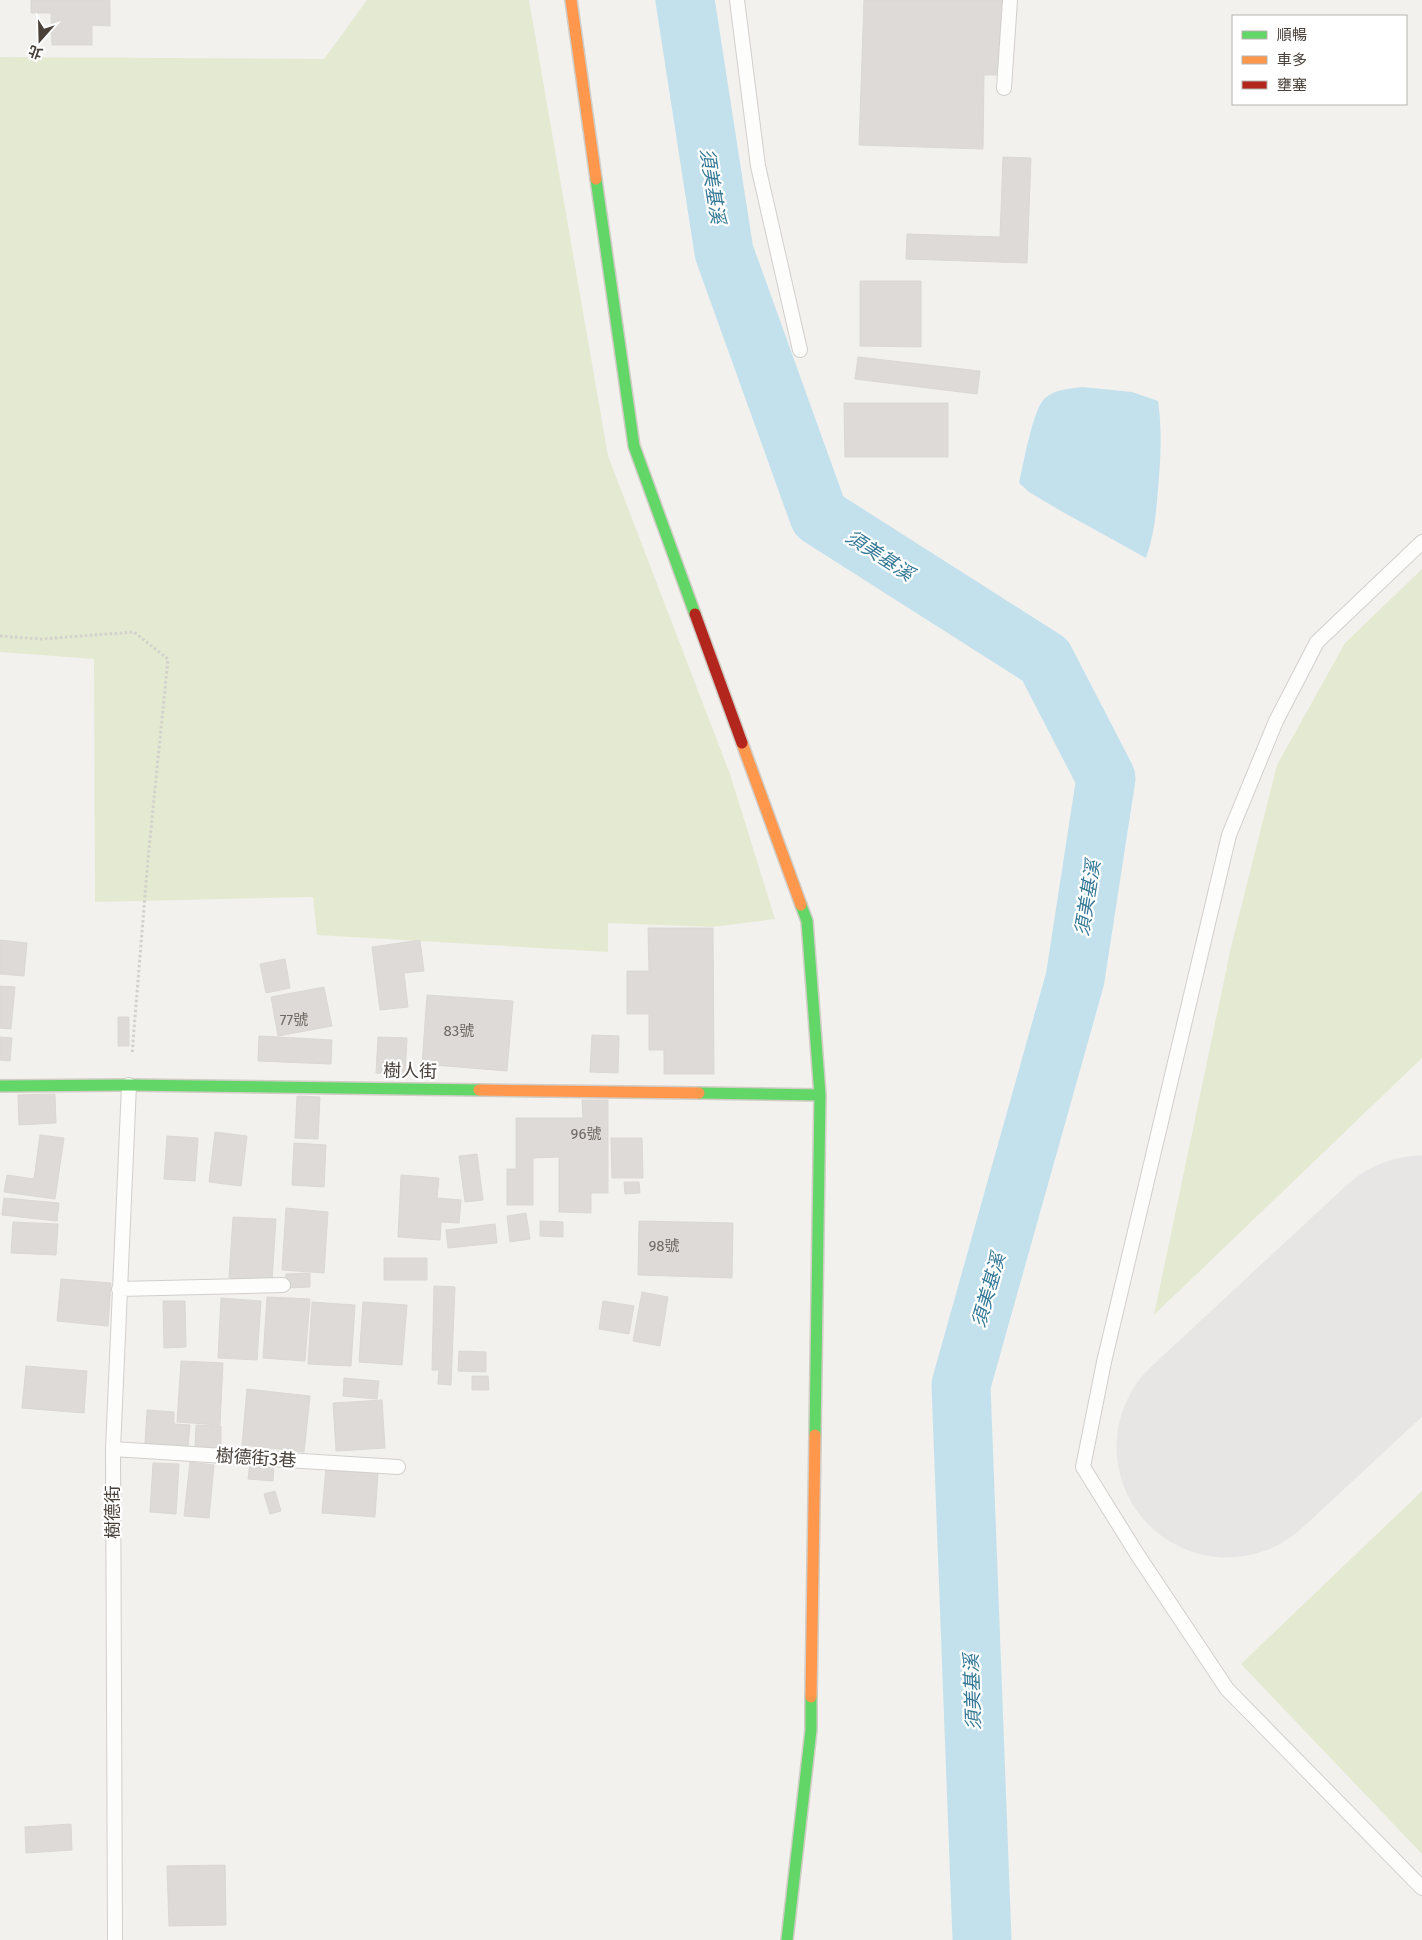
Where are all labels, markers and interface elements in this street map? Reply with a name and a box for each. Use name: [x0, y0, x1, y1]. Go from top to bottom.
north arrow: [15, 15, 65, 65]
legend: [1232, 15, 1407, 105]
text: 順暢: [1277, 26, 1307, 44]
text: 北: [26, 41, 45, 62]
text: 車多: [1277, 51, 1307, 69]
text: 壅塞: [1277, 76, 1307, 94]
water label: 須美基溪: [695, 147, 730, 228]
water label: 須美基溪: [842, 525, 920, 587]
water label: 須美基溪: [1070, 856, 1105, 937]
house number: 77號: [280, 1011, 308, 1029]
house number: 83號: [444, 1022, 474, 1040]
street label: 樹人街: [383, 1060, 437, 1082]
house number: 96號: [571, 1125, 601, 1143]
house number: 98號: [648, 1237, 680, 1255]
water label: 須美基溪: [967, 1248, 1011, 1330]
street label: 樹德街3巷: [215, 1444, 297, 1472]
street label: 樹德街: [102, 1485, 124, 1539]
water label: 須美基溪: [960, 1651, 985, 1730]

